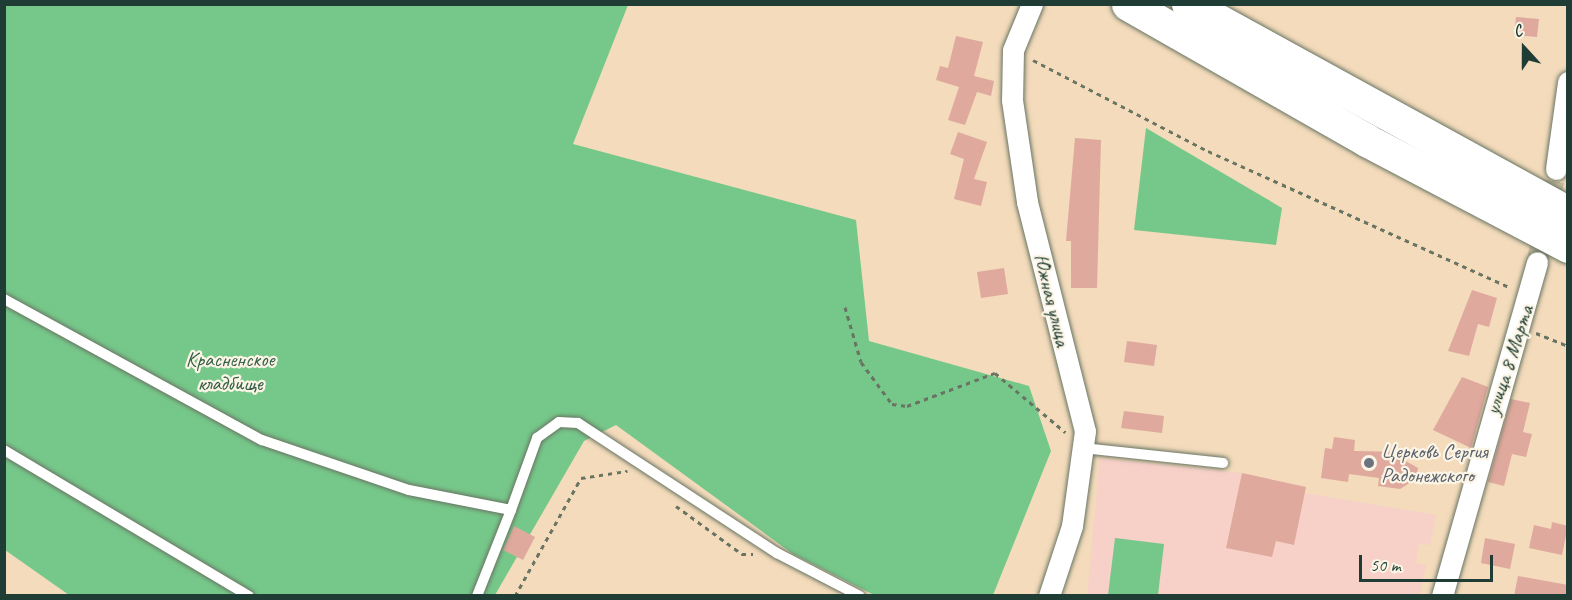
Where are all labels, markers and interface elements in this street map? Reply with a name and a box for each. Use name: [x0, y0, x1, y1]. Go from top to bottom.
north arrow: [1494, 18, 1554, 78]
text: С: [1510, 20, 1525, 42]
street label: Южная улица: [1028, 250, 1076, 350]
street label: улица 8 Марта: [1479, 302, 1539, 418]
park label: Красненское кладбище: [186, 346, 274, 396]
place label: Церковь Сергия Радонежского: [1381, 438, 1490, 488]
marker: Церковь Сергия Радонежского: [1362, 456, 1376, 470]
scale bar: [1362, 543, 1496, 581]
text: 50 m: [1370, 554, 1401, 576]

